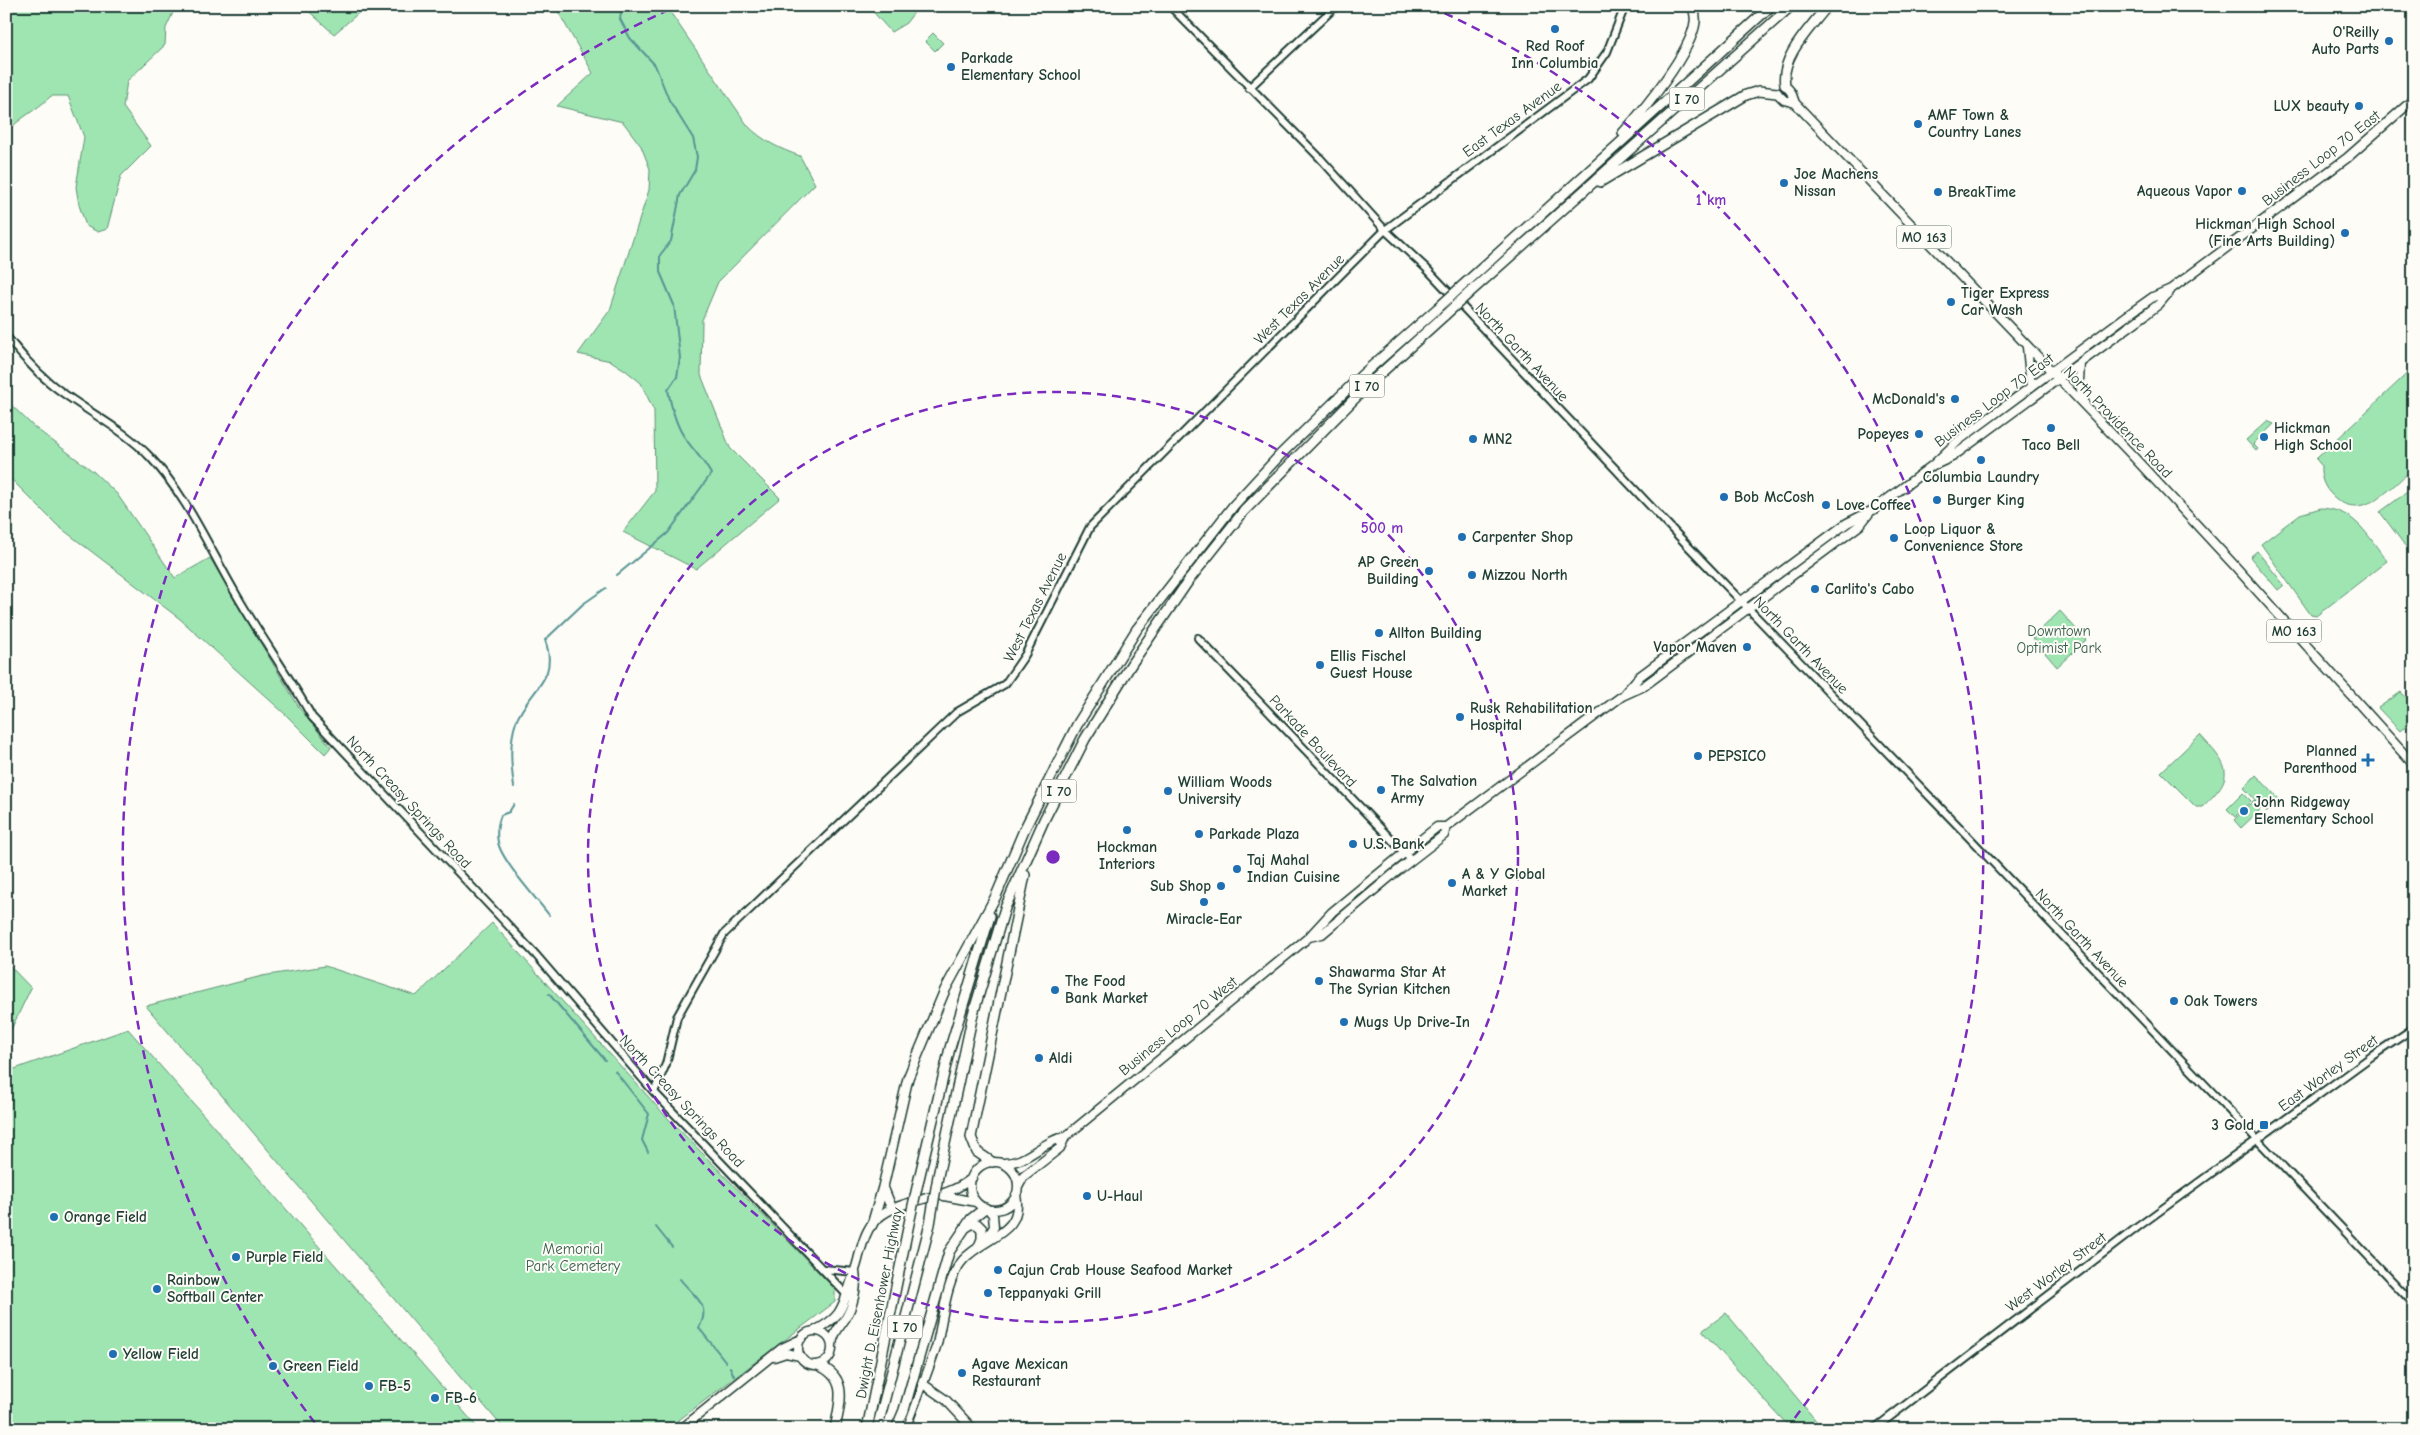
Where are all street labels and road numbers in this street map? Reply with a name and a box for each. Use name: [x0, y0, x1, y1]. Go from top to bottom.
street label: East Texas Avenue: [1459, 77, 1565, 161]
road number: I 70: [1670, 88, 1704, 110]
street label: Business Loop 70 East: [2259, 106, 2384, 210]
road number: MO 163: [1896, 226, 1952, 248]
street label: West Texas Avenue: [1250, 250, 1348, 348]
street label: North Garth Avenue: [1472, 299, 1573, 405]
street label: Business Loop 70 East: [1931, 349, 2058, 451]
street label: North Providence Road: [2060, 362, 2176, 482]
road number: I 70: [1350, 374, 1384, 398]
street label: West Texas Avenue: [1000, 549, 1071, 665]
street label: North Garth Avenue: [1750, 593, 1852, 698]
road number: MO 163: [2266, 620, 2322, 642]
street label: Parkade Boulevard: [1266, 691, 1360, 791]
street label: North Creasy Springs Road: [343, 732, 475, 872]
road number: I 70: [1042, 779, 1076, 802]
street label: North Garth Avenue: [2032, 885, 2133, 991]
street label: Business Loop 70 West: [1115, 972, 1241, 1079]
street label: East Worley Street: [2275, 1030, 2382, 1115]
street label: North Creasy Springs Road: [616, 1031, 748, 1171]
street label: Dwight D. Eisenhower Highway: [852, 1206, 906, 1400]
street label: West Worley Street: [2002, 1228, 2110, 1316]
road number: I 70: [888, 1315, 922, 1338]

